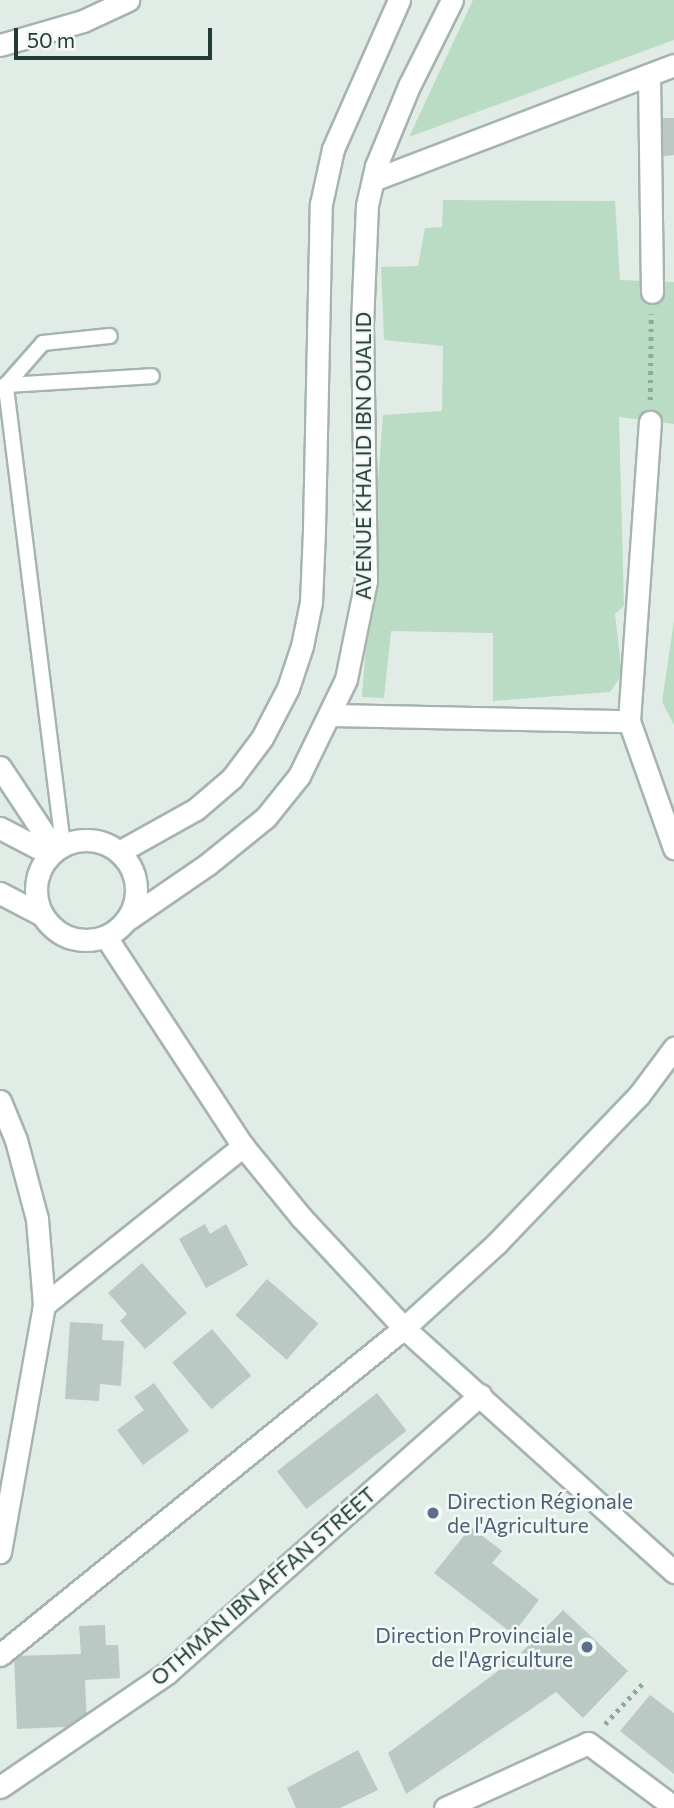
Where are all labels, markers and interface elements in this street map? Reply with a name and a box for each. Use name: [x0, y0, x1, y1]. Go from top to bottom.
scale bar: [18, 14, 215, 58]
text: 50 m: [27, 27, 75, 52]
street label: AVENUE KHALID IBN OUALID: [350, 312, 376, 600]
street label: OTHMAN IBN AFFAN STREET: [145, 1482, 381, 1690]
place label: Direction Régionale de l'Agriculture: [447, 1488, 633, 1538]
marker: Direction Régionale de l'Agriculture: [425, 1505, 441, 1521]
place label: Direction Provinciale de l'Agriculture: [375, 1622, 573, 1672]
marker: Direction Provinciale de l'Agriculture: [579, 1639, 595, 1655]

